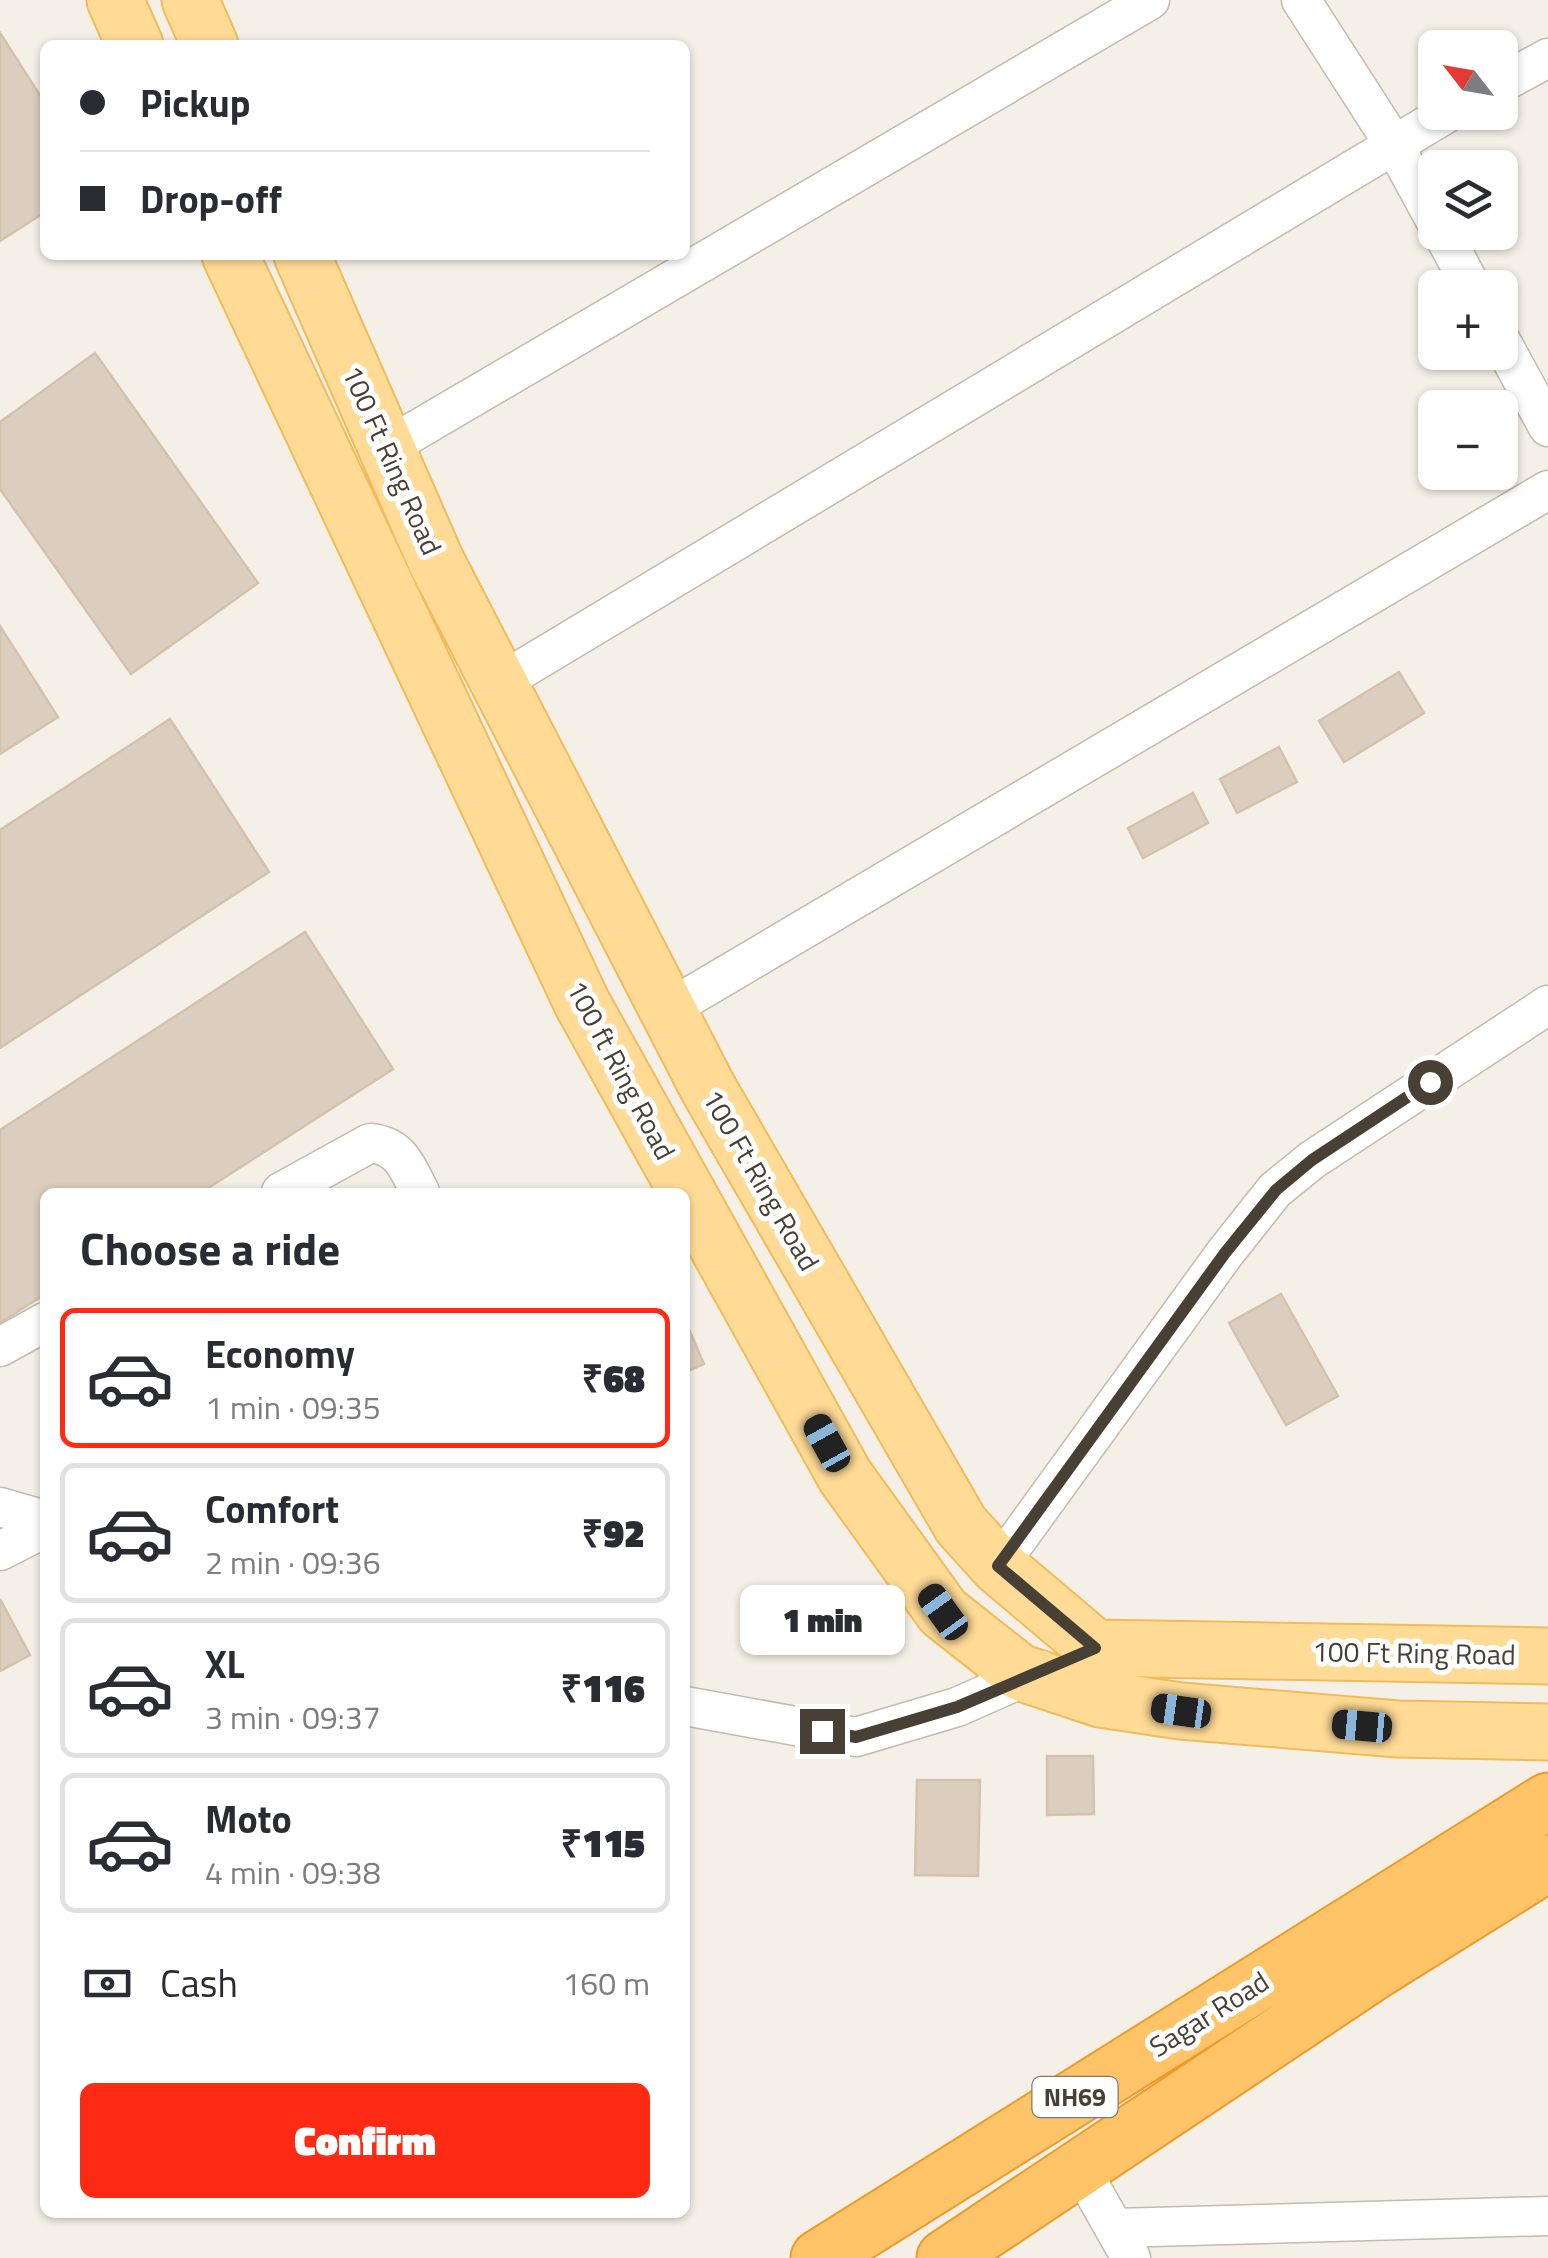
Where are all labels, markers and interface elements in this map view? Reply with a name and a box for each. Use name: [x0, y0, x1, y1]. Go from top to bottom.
north arrow: [1418, 30, 1518, 130]
map controls: [1418, 30, 1518, 490]
text: Pickup: [140, 74, 250, 132]
button: layers: [1418, 150, 1518, 250]
text: Drop-off: [140, 170, 282, 228]
button: +: [1418, 270, 1518, 370]
street label: 100 Ft Ring Road: [331, 358, 453, 561]
button: −: [1418, 390, 1518, 490]
street label: 100 ft Ring Road: [556, 972, 687, 1167]
route start: [1408, 1060, 1453, 1105]
street label: 100 Ft Ring Road: [692, 1081, 831, 1279]
text: Choose a ride: [80, 1214, 340, 1282]
text: Economy: [205, 1325, 355, 1383]
icon: car: [85, 1333, 175, 1423]
text: ₹68: [581, 1349, 645, 1407]
text: 1 min · 09:35: [205, 1383, 381, 1431]
car: [799, 1409, 855, 1477]
text: Comfort: [205, 1480, 339, 1538]
icon: car: [85, 1488, 175, 1578]
text: ₹92: [581, 1504, 645, 1562]
text: 2 min · 09:36: [205, 1538, 381, 1586]
car: [913, 1579, 973, 1645]
callout: 1 min: [740, 1586, 904, 1656]
text: 1 min: [783, 1596, 862, 1644]
street label: 100 Ft Ring Road: [1312, 1629, 1516, 1676]
text: XL: [205, 1635, 245, 1693]
icon: car: [85, 1643, 175, 1733]
text: ₹116: [561, 1659, 645, 1717]
car: [1149, 1692, 1213, 1730]
text: 3 min · 09:37: [205, 1693, 381, 1741]
car: [1331, 1708, 1393, 1744]
route end: [800, 1709, 845, 1754]
text: Moto: [205, 1790, 292, 1848]
icon: car: [85, 1798, 175, 1888]
text: ₹115: [561, 1814, 645, 1872]
text: 4 min · 09:38: [205, 1848, 381, 1896]
text: Cash: [160, 1954, 238, 2012]
icon: cash: [80, 1956, 135, 2011]
text: 160 m: [562, 1959, 650, 2007]
street label: Sagar Road: [1140, 1960, 1277, 2067]
road number: NH69: [1032, 2077, 1118, 2117]
button: Confirm: [80, 2083, 650, 2198]

